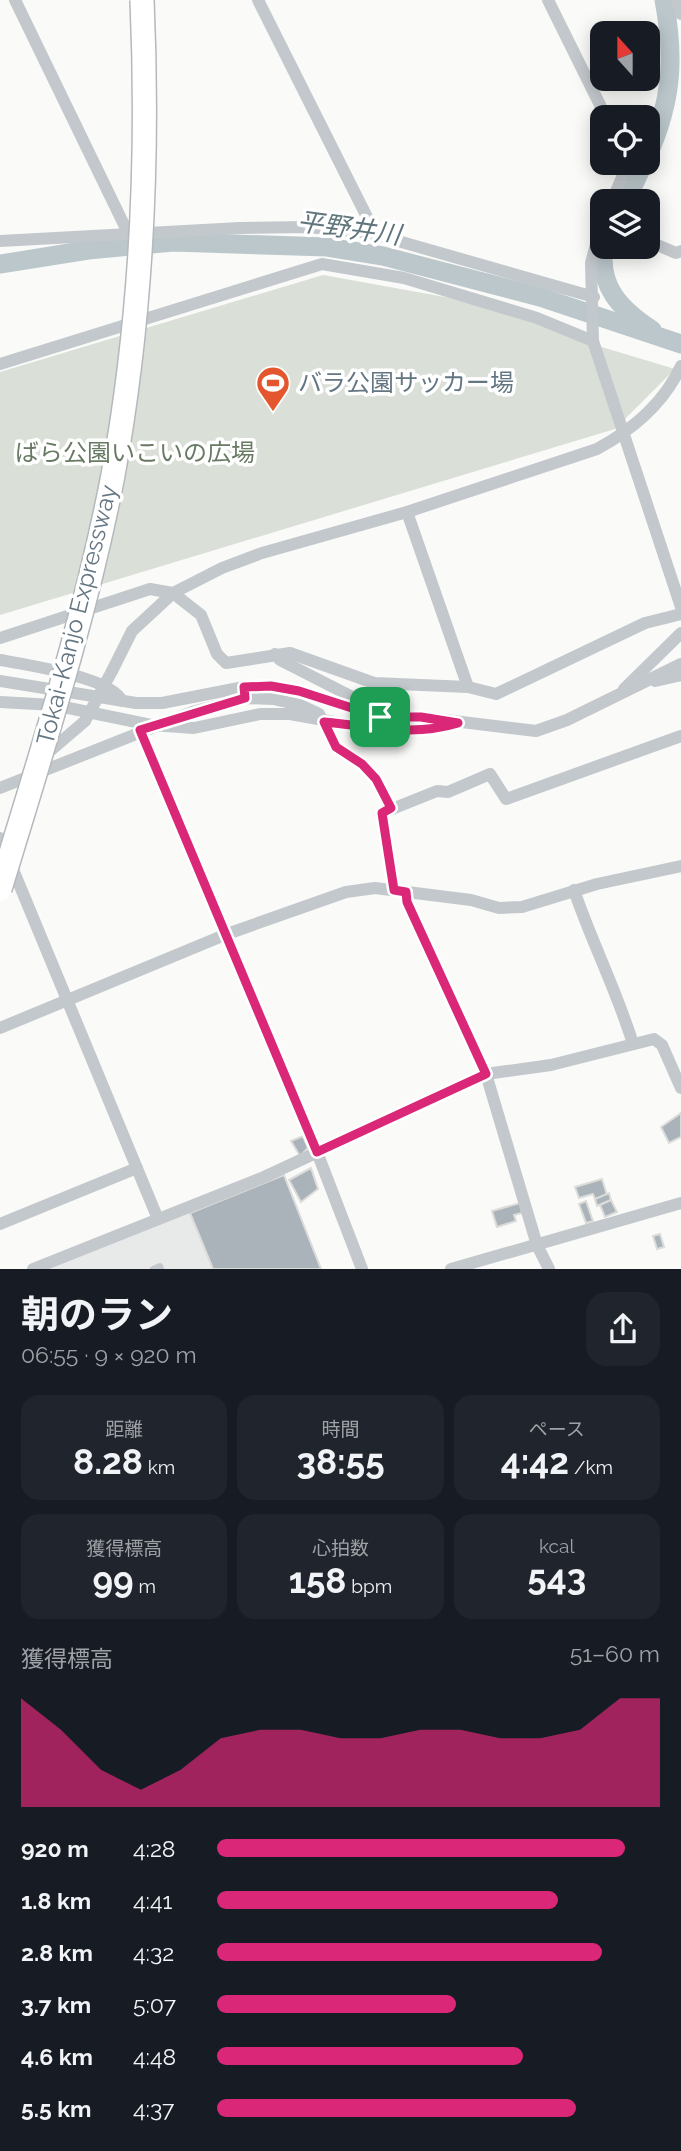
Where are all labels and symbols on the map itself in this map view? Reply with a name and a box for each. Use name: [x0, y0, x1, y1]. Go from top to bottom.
north arrow: [590, 21, 660, 91]
water label: 平野井川: [295, 206, 406, 251]
sports icon: バラ公園サッカー場: [254, 364, 292, 413]
place label: バラ公園サッカー場: [298, 368, 514, 397]
park label: ばら公園いこいの広場: [15, 438, 255, 467]
street label: Tokai-Kanjo Expressway: [30, 482, 123, 748]
pin: [350, 687, 410, 747]

